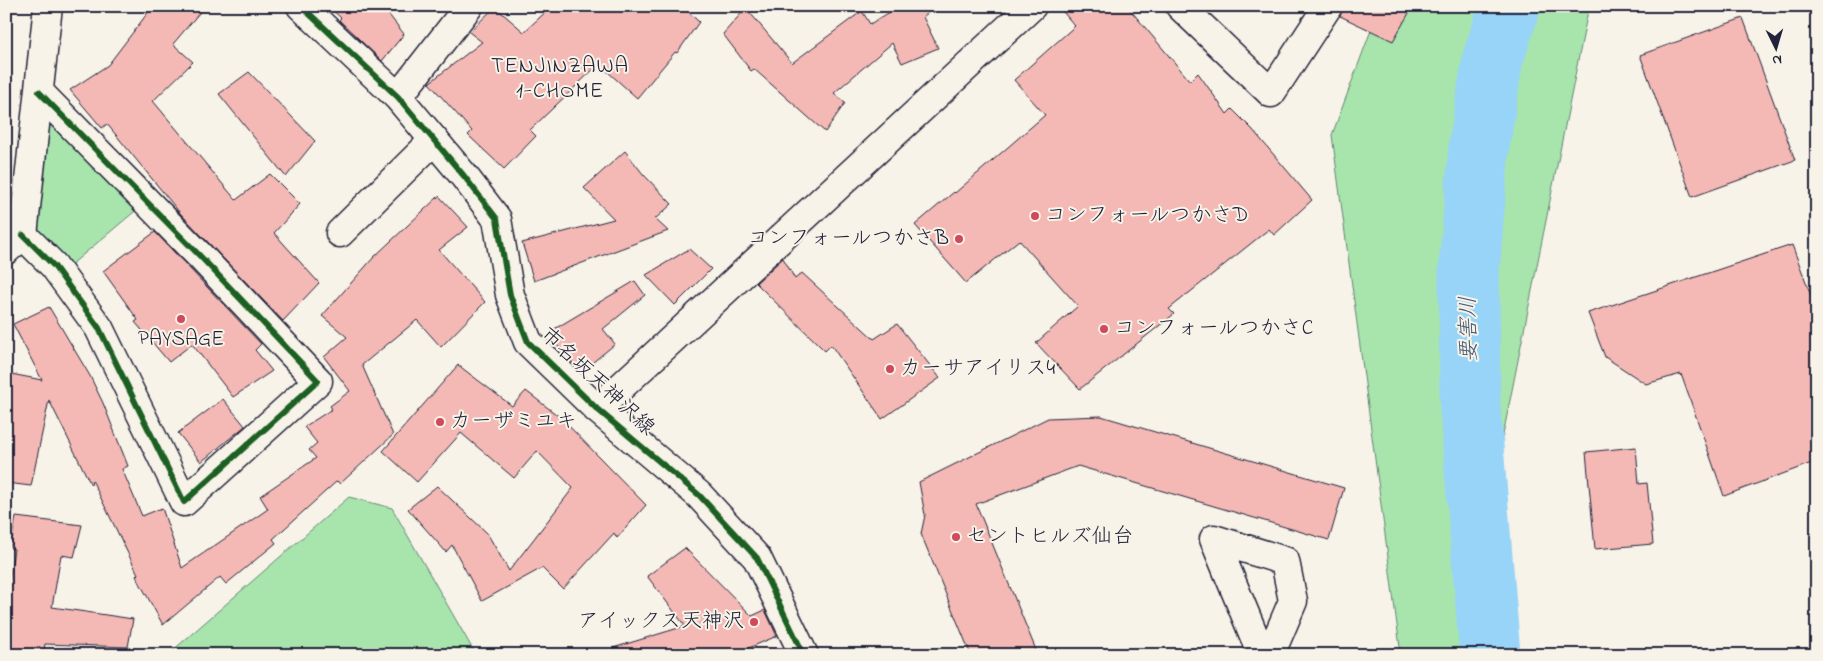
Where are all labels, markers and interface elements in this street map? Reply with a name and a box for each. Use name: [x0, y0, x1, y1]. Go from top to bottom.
north arrow: [1750, 22, 1800, 72]
text: N: [1771, 49, 1783, 70]
district label: TENJINZAWA 1-CHOME: [491, 51, 629, 108]
place label: コンフォールつかさD: [1045, 201, 1248, 231]
marker: コンフォールつかさD: [1029, 210, 1041, 222]
place label: コンフォールつかさB: [747, 224, 949, 254]
marker: コンフォールつかさB: [953, 233, 965, 245]
water label: 要害川: [1453, 296, 1487, 362]
marker: PAYSAGE: [175, 313, 187, 325]
place label: コンフォールつかさC: [1114, 314, 1313, 344]
street label: 市名坂天神沢線: [533, 321, 661, 443]
marker: コンフォールつかさC: [1098, 323, 1110, 335]
place label: PAYSAGE: [138, 325, 224, 355]
place label: カーサアイリス4: [900, 354, 1056, 384]
marker: カーサアイリス4: [884, 363, 896, 375]
place label: カーザミユキ: [450, 407, 577, 437]
marker: カーザミユキ: [434, 416, 446, 428]
place label: セントヒルズ仙台: [966, 522, 1134, 552]
marker: セントヒルズ仙台: [950, 531, 962, 543]
place label: アイックス天神沢: [578, 607, 744, 637]
marker: アイックス天神沢: [748, 616, 760, 628]

